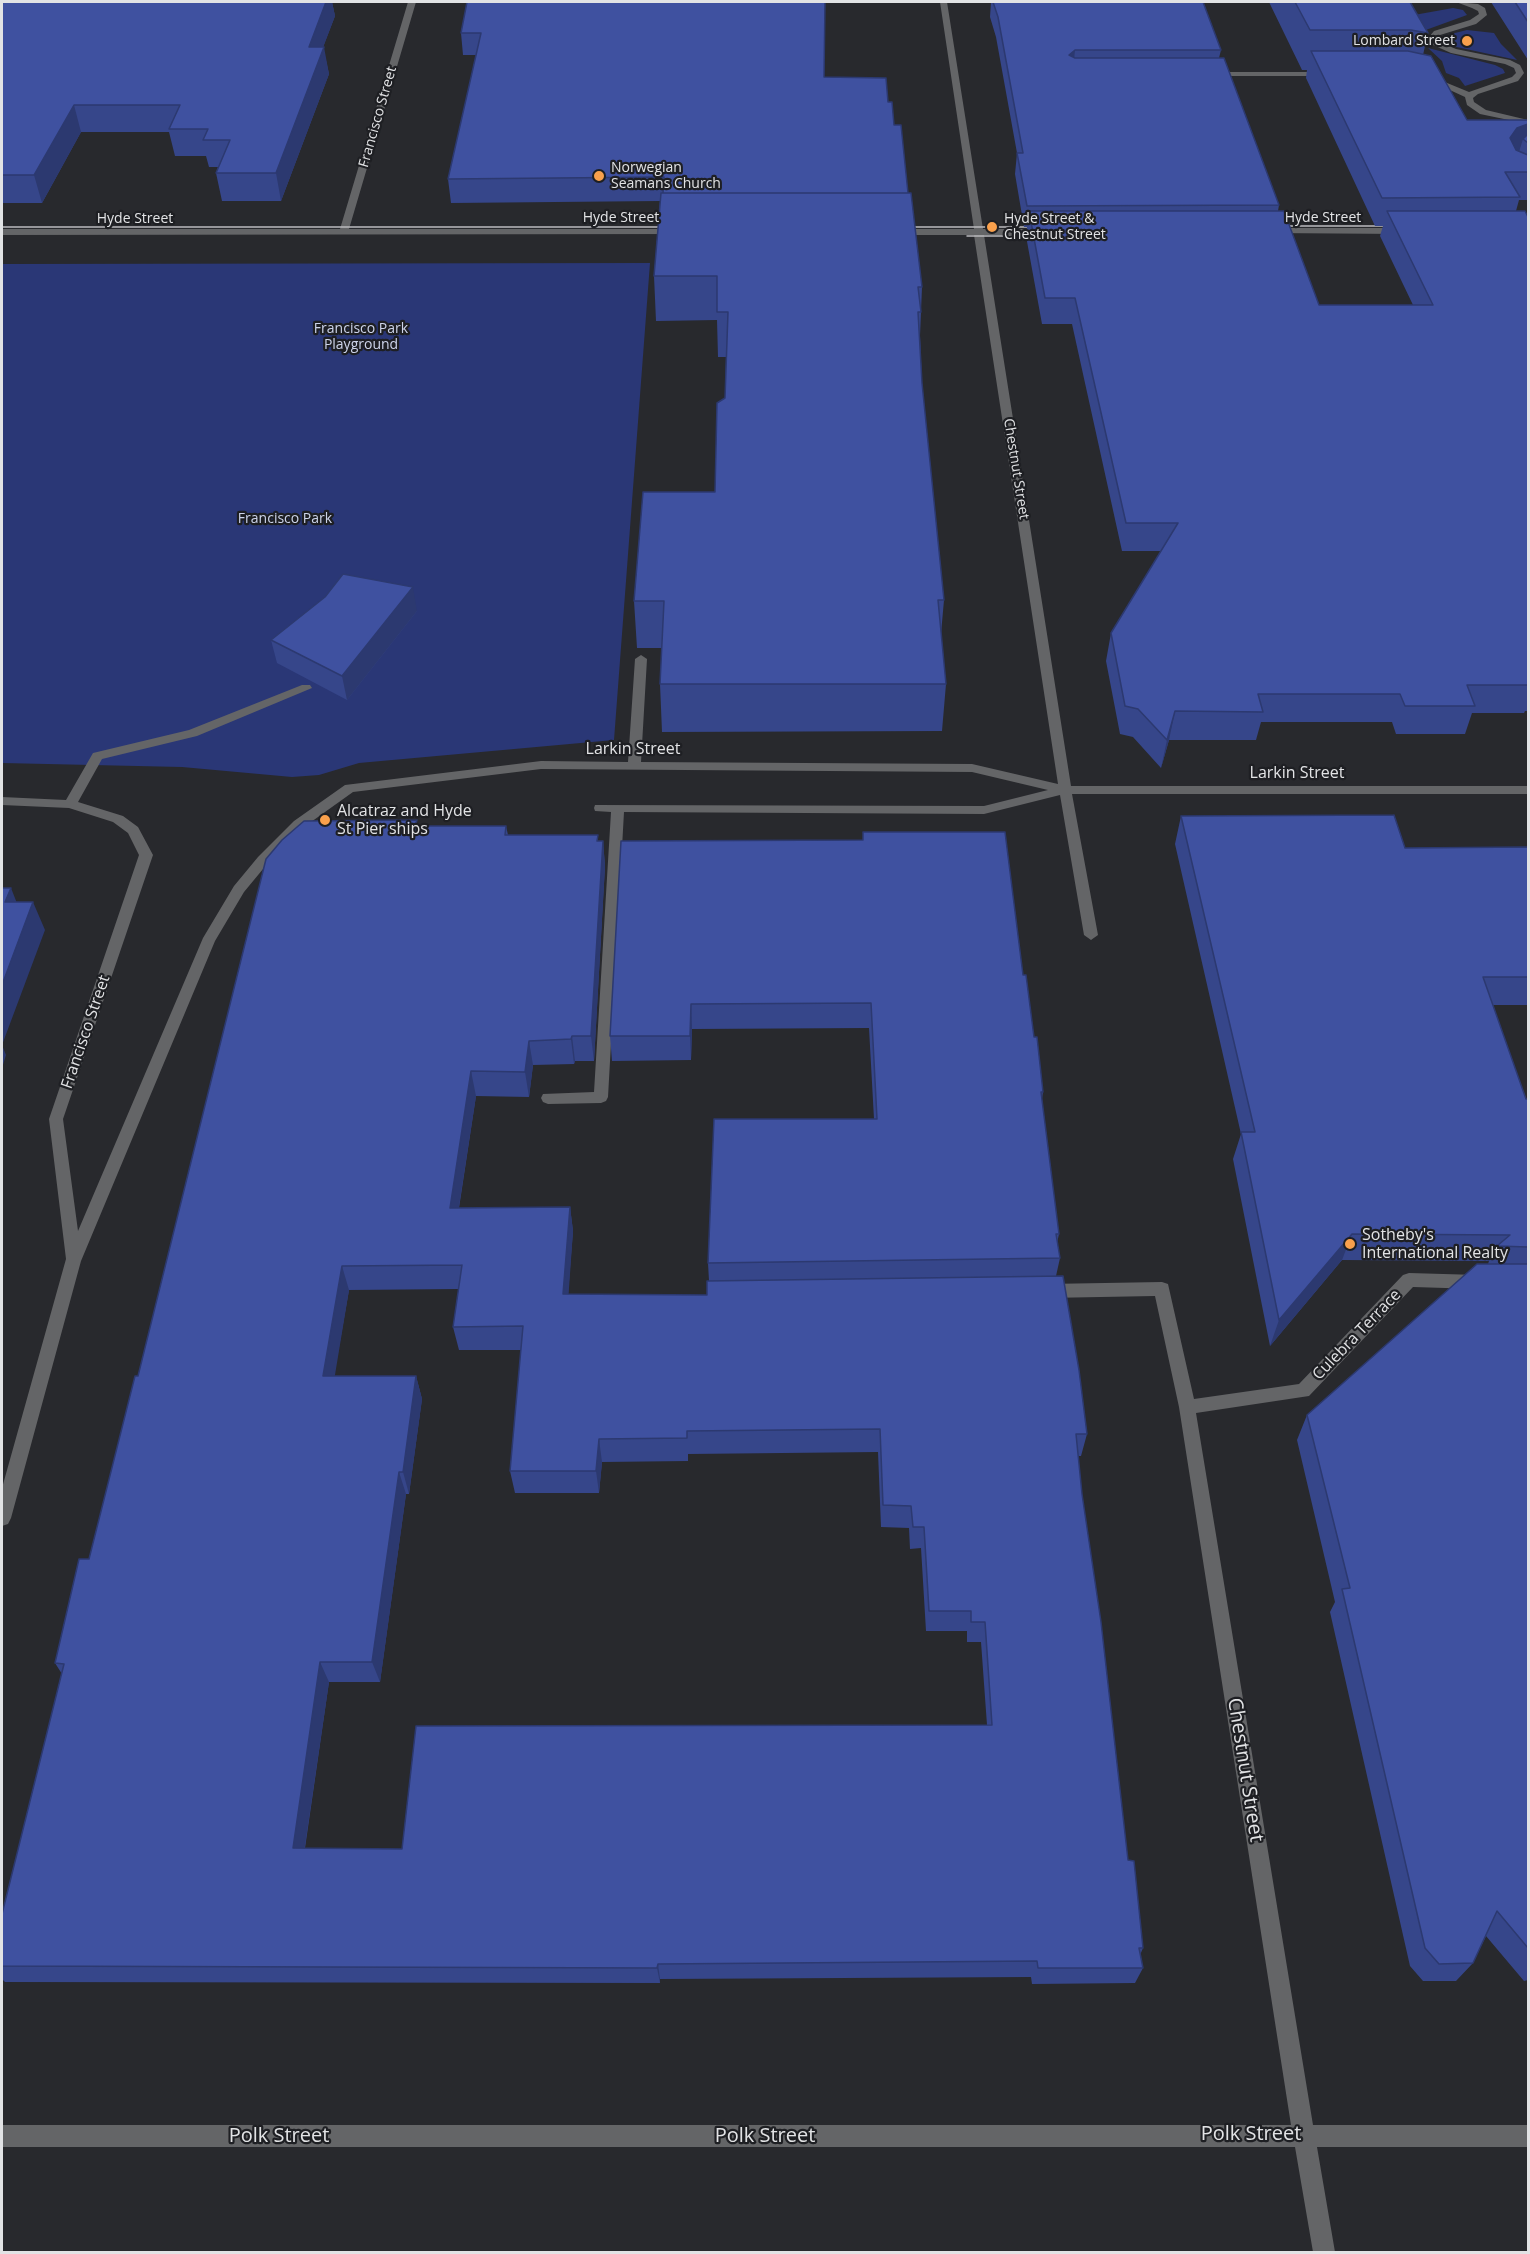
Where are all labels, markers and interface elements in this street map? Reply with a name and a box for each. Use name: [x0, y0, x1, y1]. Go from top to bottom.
place label: Lombard Street: [1353, 33, 1455, 49]
marker: Lombard Street: [1460, 34, 1474, 48]
street label: Francisco Street: [356, 65, 400, 169]
place label: Norwegian Seamans Church: [611, 160, 721, 192]
marker: Norwegian Seamans Church: [592, 169, 606, 183]
street label: Hyde Street: [583, 210, 659, 226]
street label: Hyde Street: [1285, 210, 1361, 226]
street label: Hyde Street: [97, 211, 173, 227]
place label: Hyde Street & Chestnut Street: [1004, 211, 1106, 244]
marker: Hyde Street & Chestnut Street: [985, 220, 999, 234]
park label: Francisco Park Playground: [314, 321, 408, 354]
street label: Chestnut Street: [1000, 417, 1032, 521]
park label: Francisco Park: [238, 511, 332, 527]
street label: Larkin Street: [586, 739, 680, 759]
street label: Larkin Street: [1250, 763, 1344, 783]
place label: Alcatraz and Hyde St Pier ships: [337, 801, 472, 839]
marker: Alcatraz and Hyde St Pier ships: [318, 813, 332, 827]
street label: Francisco Street: [58, 973, 114, 1091]
place label: Sotheby's International Realty: [1362, 1225, 1508, 1263]
marker: Sotheby's International Realty: [1343, 1237, 1357, 1251]
street label: Culebra Terrace: [1309, 1286, 1405, 1384]
street label: Chestnut Street: [1222, 1696, 1268, 1844]
street label: Polk Street: [1201, 2122, 1301, 2146]
street label: Polk Street: [229, 2124, 329, 2148]
street label: Polk Street: [715, 2124, 815, 2148]

